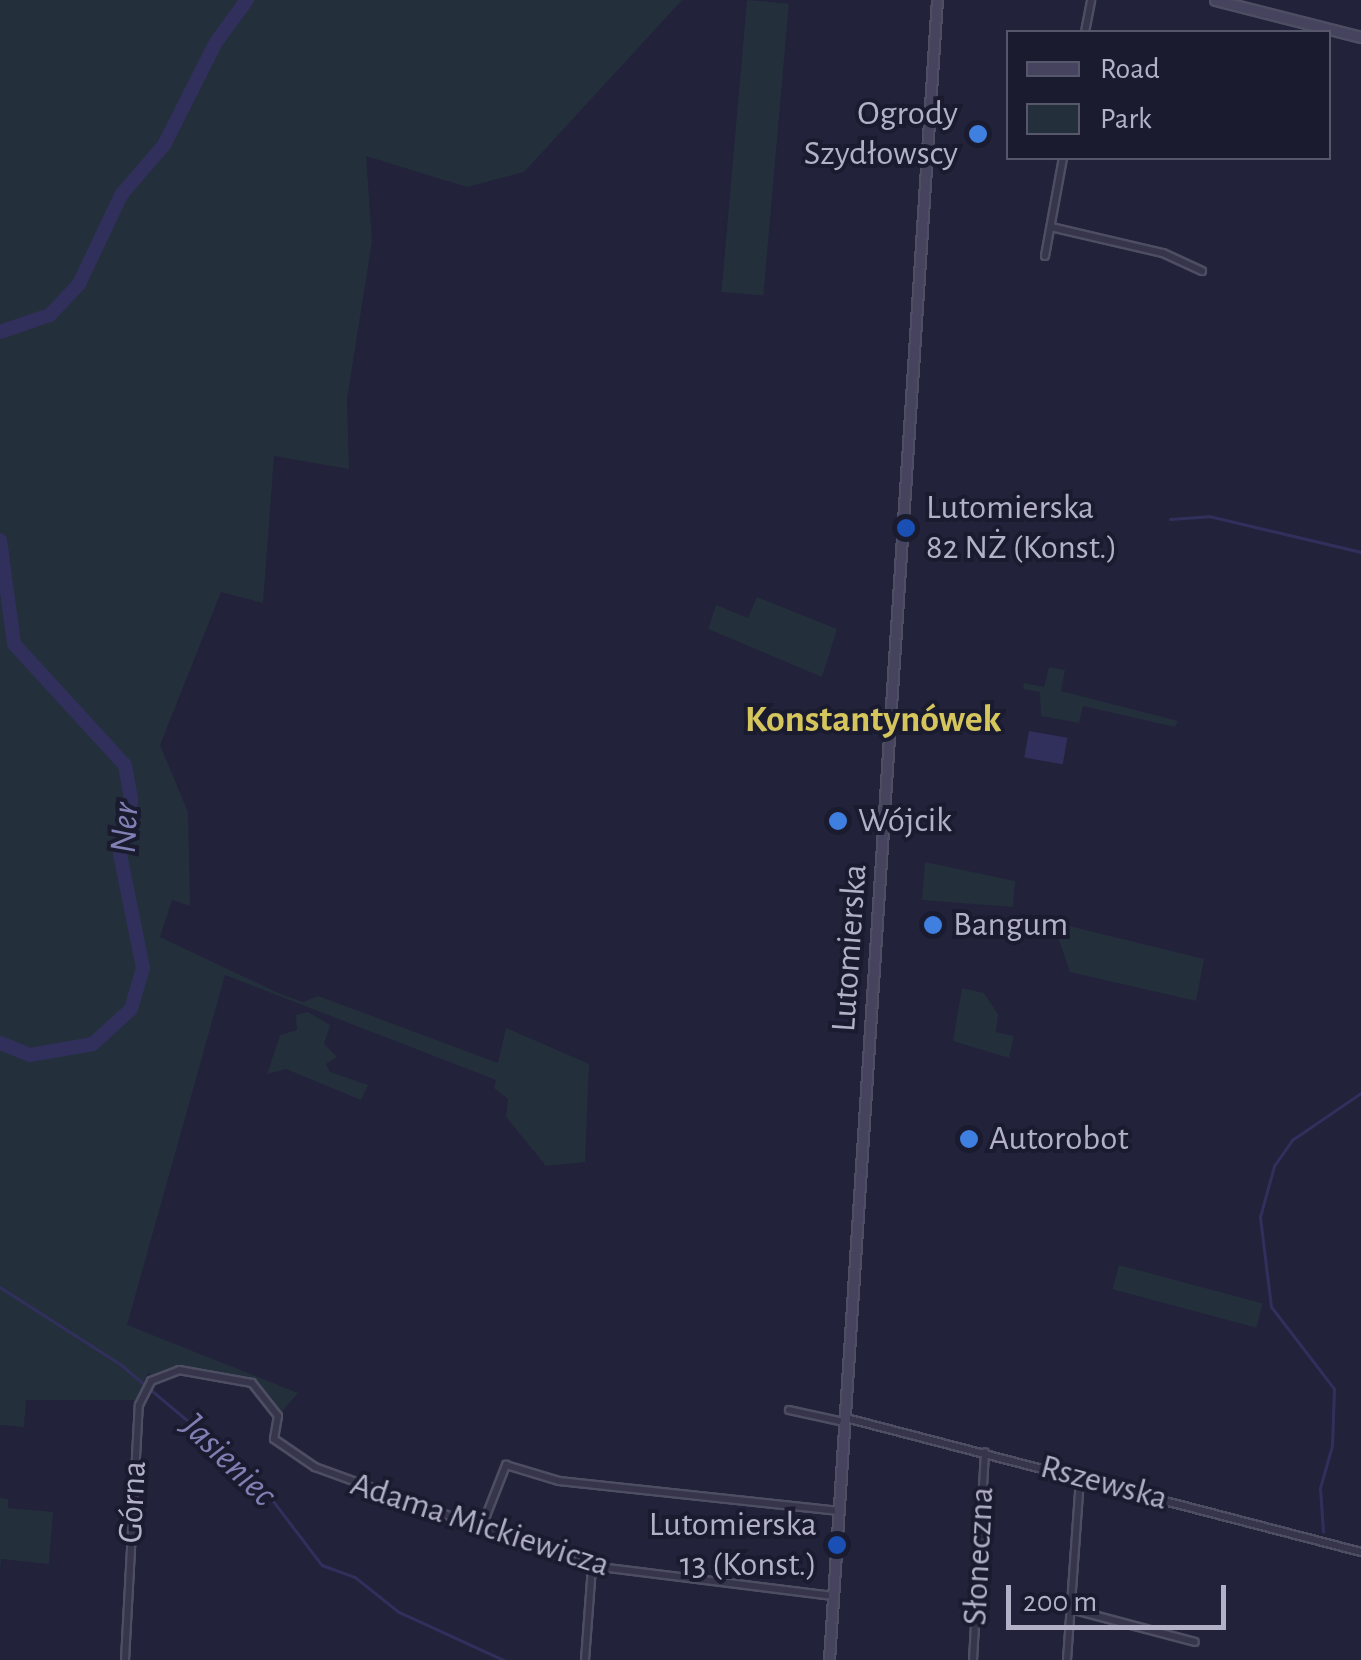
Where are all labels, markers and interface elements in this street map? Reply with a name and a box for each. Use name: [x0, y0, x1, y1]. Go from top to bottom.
legend: [1006, 30, 1331, 160]
text: Road: [1100, 54, 1160, 84]
place label: Ogrody Szydłowscy: [804, 93, 958, 175]
text: Park: [1100, 104, 1152, 134]
marker: Ogrody Szydłowscy: [967, 123, 989, 145]
place label: Lutomierska 82 NŻ (Konst.): [926, 487, 1118, 569]
marker: Lutomierska 82 NŻ (Konst.): [895, 517, 917, 539]
district label: Konstantynówek: [745, 698, 1001, 744]
place label: Wójcik: [858, 800, 952, 842]
water label: Ner: [102, 801, 150, 855]
marker: Wójcik: [827, 810, 849, 832]
street label: Lutomierska: [823, 863, 877, 1033]
place label: Bangum: [953, 904, 1068, 946]
marker: Bangum: [922, 914, 944, 936]
place label: Autorobot: [989, 1118, 1129, 1160]
marker: Autorobot: [958, 1128, 980, 1150]
water label: Jasieniec: [171, 1405, 285, 1517]
street label: Rszewska: [1036, 1446, 1172, 1520]
street label: Górna: [110, 1460, 156, 1544]
street label: Adama Mickiewicza: [345, 1463, 615, 1587]
street label: Słoneczna: [954, 1486, 1004, 1626]
place label: Lutomierska 13 (Konst.): [649, 1504, 817, 1586]
marker: Lutomierska 13 (Konst.): [826, 1534, 848, 1556]
scale bar: [1011, 1565, 1231, 1627]
text: 200 m: [1023, 1587, 1097, 1617]

